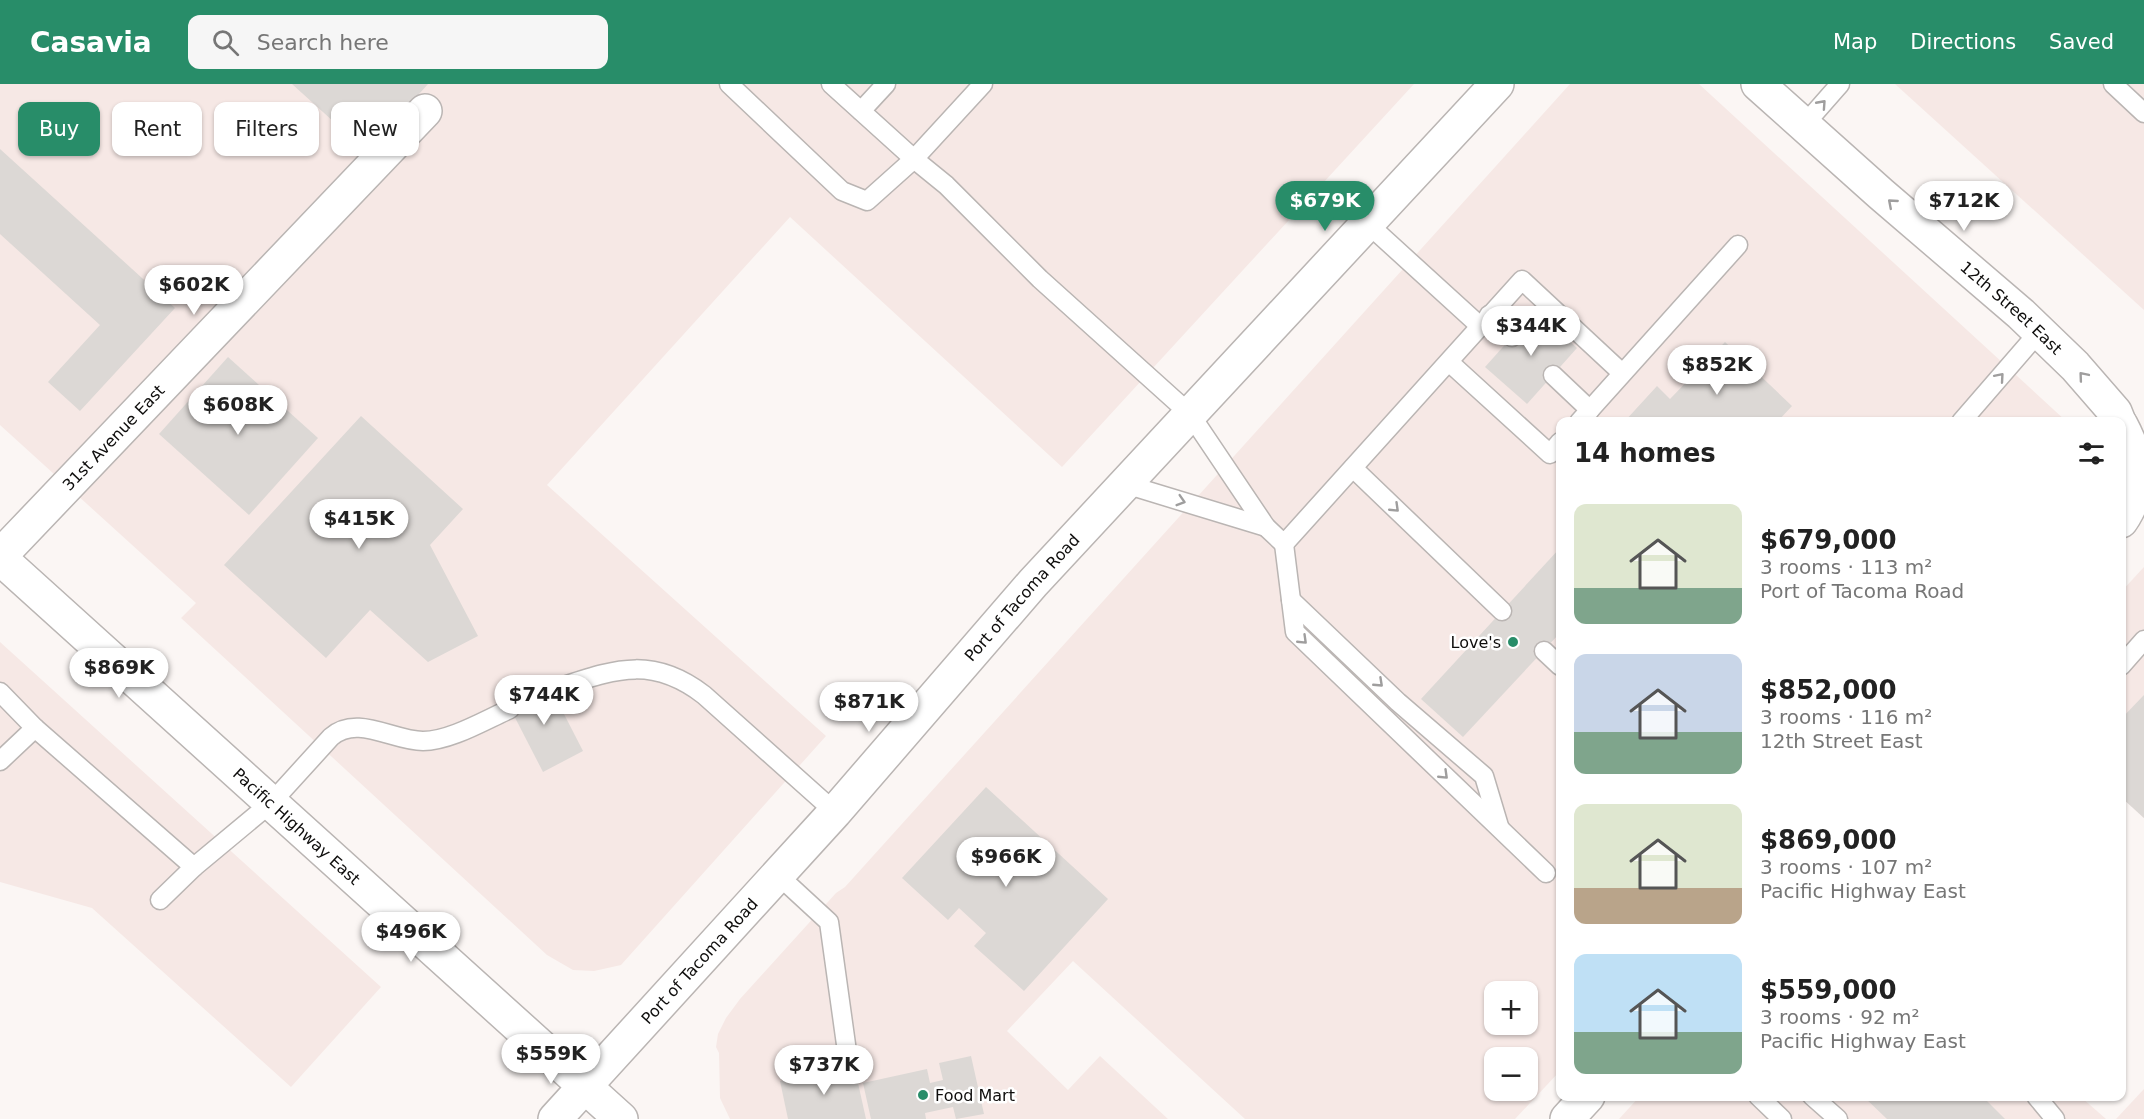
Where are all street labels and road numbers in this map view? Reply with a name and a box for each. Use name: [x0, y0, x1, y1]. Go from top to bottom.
street label: 12th Street East: [1956, 257, 2066, 358]
street label: 31st Avenue East: [59, 381, 169, 495]
street label: Port of Tacoma Road: [961, 530, 1084, 665]
street label: Pacific Highway East: [229, 764, 364, 889]
street label: Port of Tacoma Road: [637, 894, 762, 1028]

